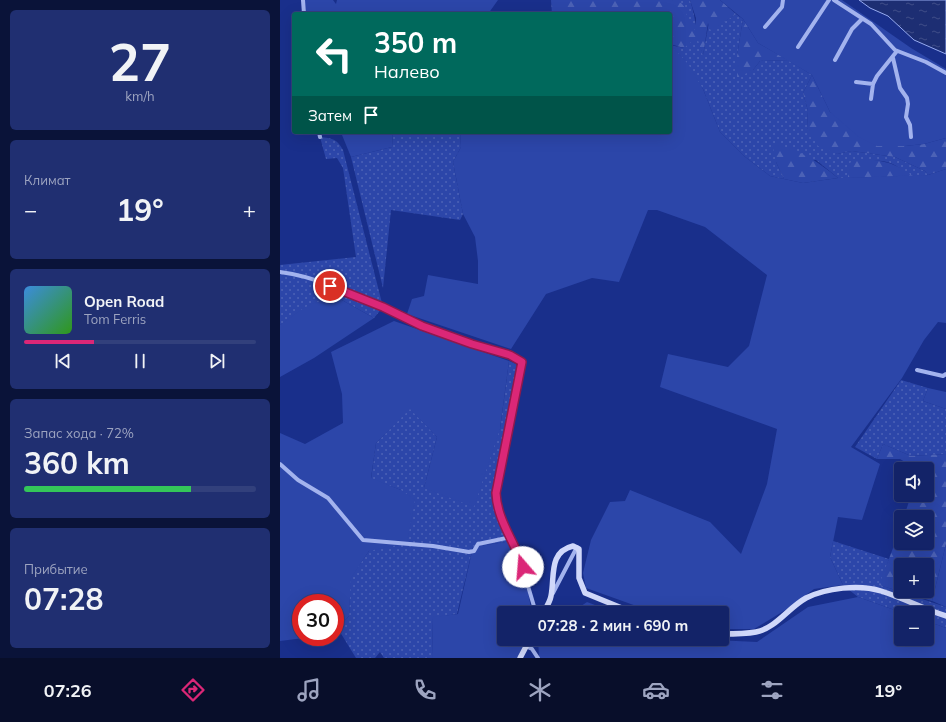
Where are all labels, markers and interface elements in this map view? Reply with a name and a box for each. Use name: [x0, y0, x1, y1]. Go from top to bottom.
text: 350 m: [374, 25, 457, 60]
icon: left: [308, 28, 360, 80]
text: 27: [109, 29, 171, 94]
text: Налево: [374, 60, 440, 83]
text: km/h: [125, 88, 155, 104]
icon: arrive: [360, 104, 382, 126]
text: Затем: [308, 106, 352, 125]
text: Климат: [24, 172, 71, 188]
text: 19°: [116, 191, 164, 229]
text: −: [24, 196, 37, 224]
text: +: [243, 196, 256, 224]
pin: [313, 269, 347, 303]
icon: arrive: [319, 275, 341, 297]
text: Open Road: [84, 292, 164, 311]
text: Tom Ferris: [84, 311, 146, 327]
icon: previous: [52, 350, 74, 372]
icon: pause: [129, 350, 151, 372]
icon: next: [206, 350, 228, 372]
text: Запас хода · 72%: [24, 425, 134, 441]
text: 360 km: [24, 444, 130, 482]
map controls: [894, 462, 934, 646]
button: sound: [894, 462, 934, 502]
button: layers: [894, 510, 934, 550]
position arrow: [502, 546, 544, 588]
button: +: [894, 558, 934, 598]
text: Прибытие: [24, 561, 88, 577]
text: 07:28: [24, 580, 103, 618]
speed limit sign: 30: [292, 594, 344, 646]
button: −: [894, 606, 934, 646]
text: 07:28 · 2 мин · 690 m: [538, 616, 688, 635]
icon: directions: [179, 676, 207, 704]
icon: music: [295, 676, 323, 704]
icon: phone: [411, 676, 439, 704]
icon: climate: [526, 676, 554, 704]
icon: car: [642, 676, 670, 704]
icon: filters: [758, 676, 786, 704]
text: 07:26: [44, 679, 92, 702]
text: 19°: [874, 679, 902, 702]

